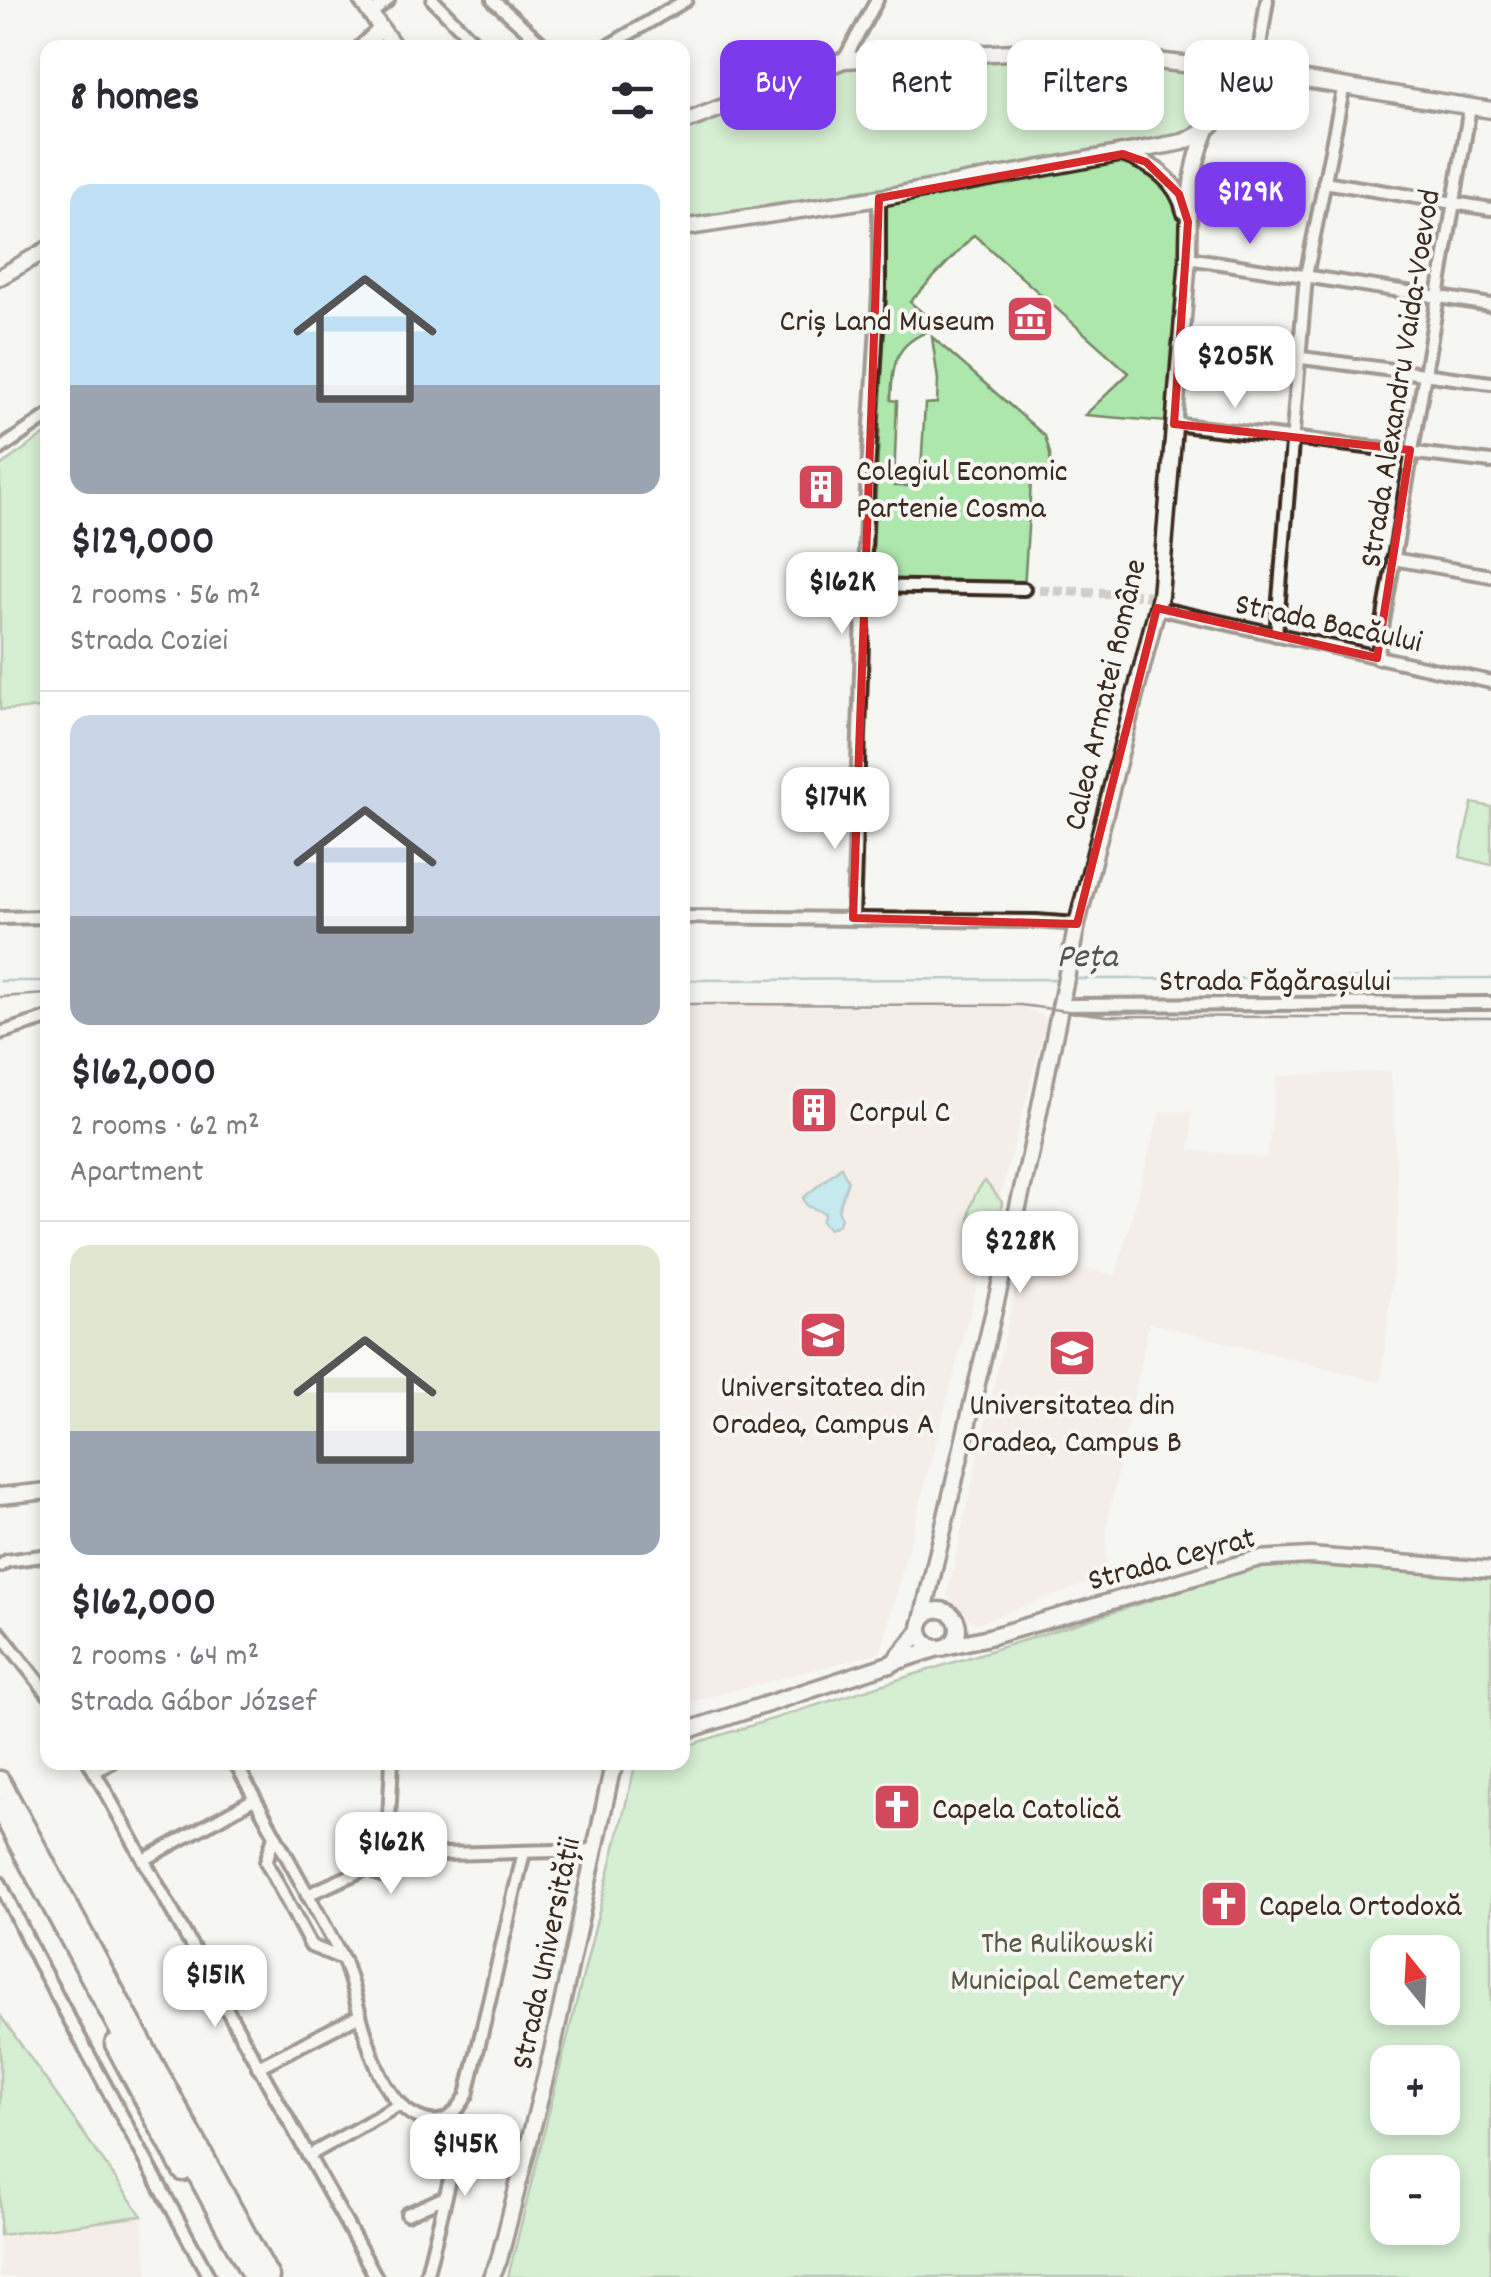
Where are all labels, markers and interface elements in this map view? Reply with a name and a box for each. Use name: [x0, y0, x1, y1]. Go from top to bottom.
chip: Buy: [720, 40, 836, 130]
chip: Rent: [856, 40, 987, 130]
chip: Filters: [1007, 40, 1164, 130]
chip: New: [1184, 40, 1309, 130]
text: 8 homes: [70, 70, 199, 130]
icon: filters: [605, 73, 660, 128]
pin: $129K: [1180, 162, 1320, 247]
text: $129K: [1217, 171, 1283, 217]
street label: Strada Alexandru Vaida-Voevod: [1350, 186, 1456, 571]
icon: home: [275, 249, 455, 429]
museum icon: Criș Land Museum: [1004, 293, 1056, 345]
place label: Criș Land Museum: [780, 301, 995, 347]
pin: $205K: [1165, 326, 1305, 411]
text: $205K: [1196, 335, 1274, 381]
place label: Colegiul Economic Partenie Cosma: [856, 451, 1068, 534]
building icon: Colegiul Economic Partenie Cosma: [795, 461, 847, 513]
text: $129,000: [70, 514, 215, 574]
pin: $162K: [772, 552, 912, 637]
street label: Calea Armatei Române: [1054, 555, 1161, 835]
text: $162K: [808, 561, 876, 607]
text: 2 rooms · 56 m²: [70, 574, 261, 620]
street label: Strada Bacăului: [1230, 584, 1426, 668]
text: Strada Coziei: [70, 620, 228, 666]
pin: $174K: [765, 767, 905, 852]
text: $174K: [803, 776, 867, 822]
icon: home: [275, 780, 455, 960]
water label: Peța: [1057, 934, 1119, 984]
street label: Strada Făgărașului: [1159, 961, 1391, 1007]
text: $162,000: [70, 1045, 216, 1105]
building icon: Corpul C: [788, 1084, 840, 1136]
place label: Corpul C: [849, 1092, 950, 1138]
text: 2 rooms · 62 m²: [70, 1105, 260, 1151]
text: Apartment: [70, 1151, 204, 1197]
pin: $228K: [950, 1211, 1090, 1296]
text: $228K: [984, 1220, 1056, 1266]
school or university icon: Universitatea din Oradea, Campus A: [797, 1309, 849, 1361]
icon: home: [275, 1310, 455, 1490]
school or university icon: Universitatea din Oradea, Campus B: [1046, 1327, 1098, 1379]
place label: Universitatea din Oradea, Campus A: [712, 1367, 934, 1450]
place label: Universitatea din Oradea, Campus B: [962, 1385, 1182, 1468]
street label: Strada Ceyrat: [1083, 1517, 1261, 1606]
text: $162,000: [70, 1575, 216, 1635]
text: 2 rooms · 64 m²: [70, 1635, 259, 1681]
text: Strada Gábor József: [70, 1681, 316, 1727]
church icon: Capela Catolică: [871, 1781, 923, 1833]
place label: Capela Catolică: [932, 1789, 1121, 1835]
pin: $162K: [321, 1812, 461, 1897]
text: $162K: [357, 1821, 425, 1867]
street label: Strada Universității: [502, 1834, 596, 2074]
church icon: Capela Ortodoxă: [1198, 1878, 1250, 1930]
place label: Capela Ortodoxă: [1259, 1886, 1462, 1932]
park label: The Rulikowski Municipal Cemetery: [950, 1923, 1185, 2006]
north arrow: [1370, 1935, 1460, 2025]
map controls: [1370, 1935, 1460, 2245]
pin: $151K: [145, 1945, 285, 2030]
text: $151K: [185, 1954, 245, 2000]
button: +: [1370, 2045, 1460, 2135]
pin: $145K: [395, 2114, 535, 2199]
text: $145K: [432, 2123, 498, 2169]
button: −: [1370, 2155, 1460, 2245]

